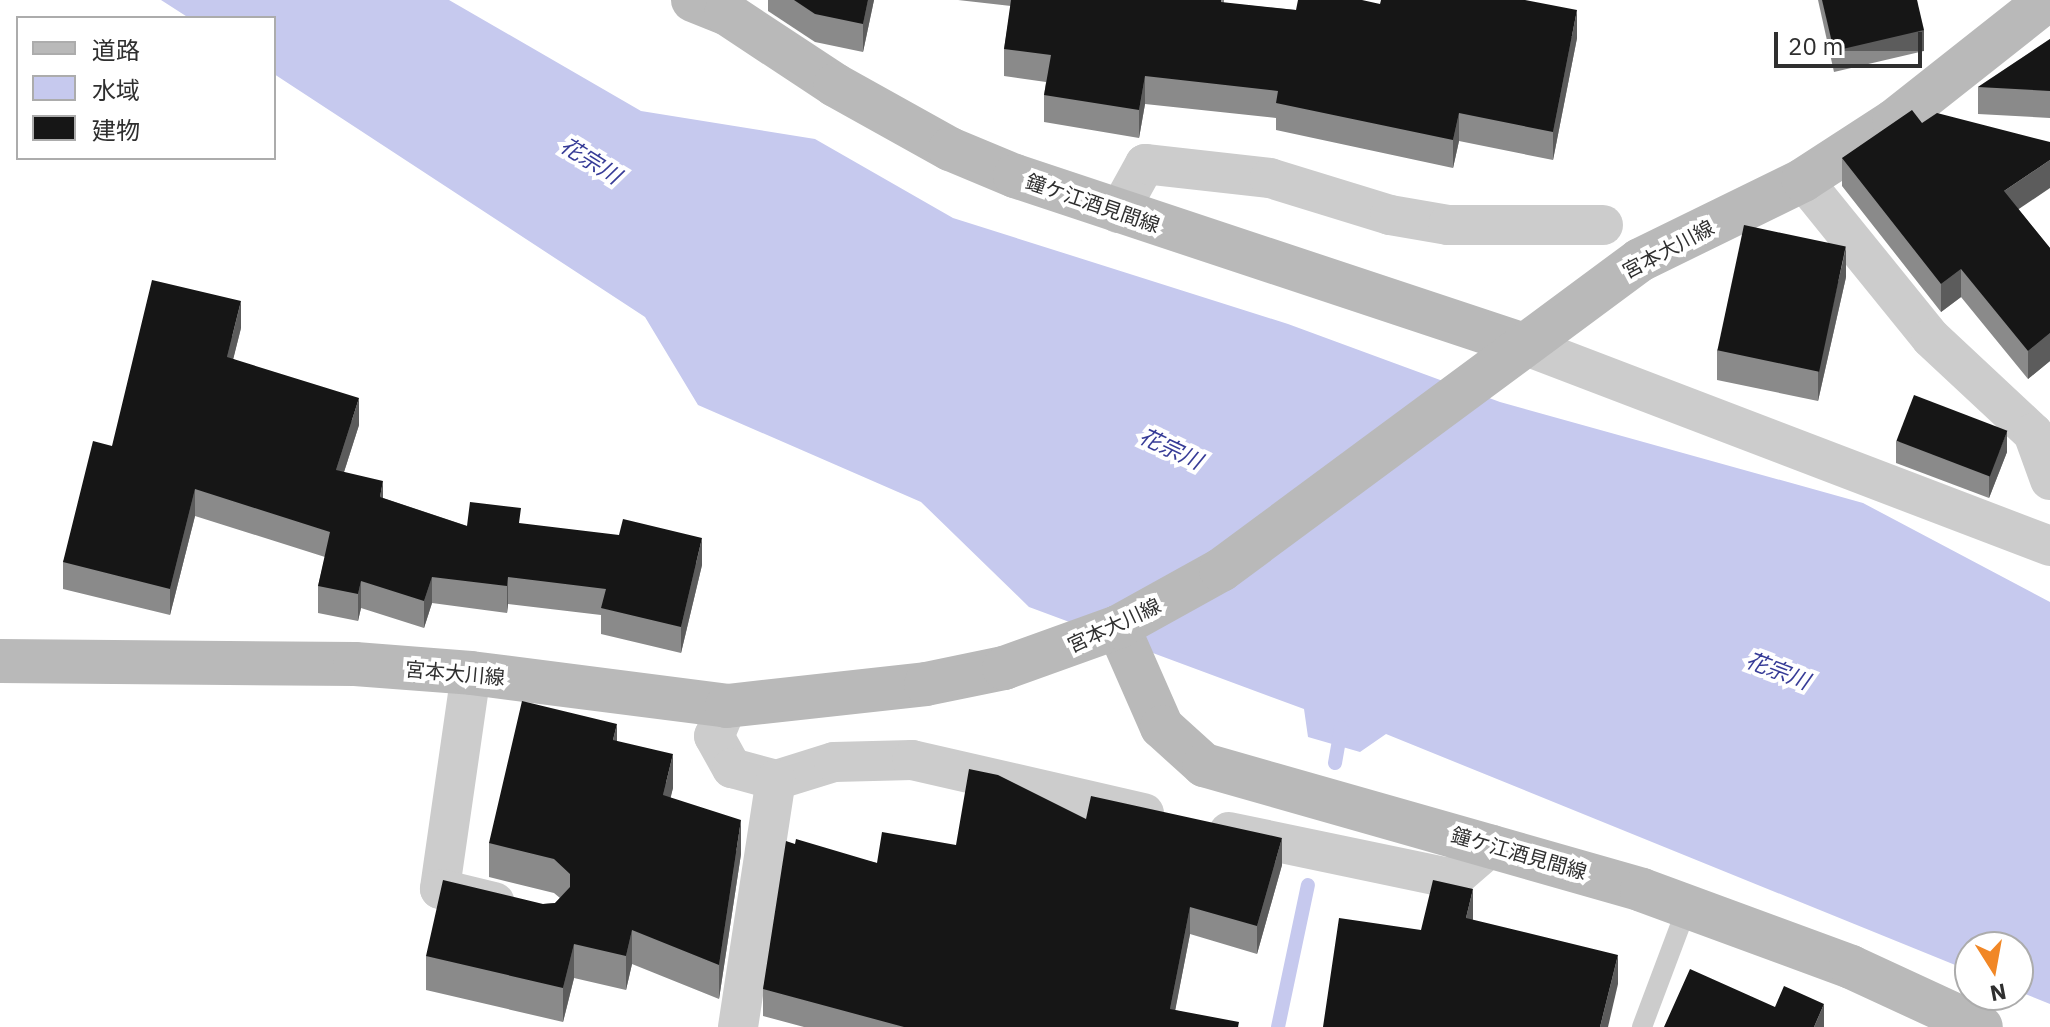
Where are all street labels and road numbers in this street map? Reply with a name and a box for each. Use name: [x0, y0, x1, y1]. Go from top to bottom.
street label: 鐘ケ江酒見間線: [1023, 169, 1163, 237]
street label: 宮本大川線: [1618, 215, 1718, 283]
street label: 宮本大川線: [1064, 593, 1164, 657]
street label: 宮本大川線: [404, 657, 506, 689]
street label: 鐘ケ江酒見間線: [1448, 822, 1590, 884]

